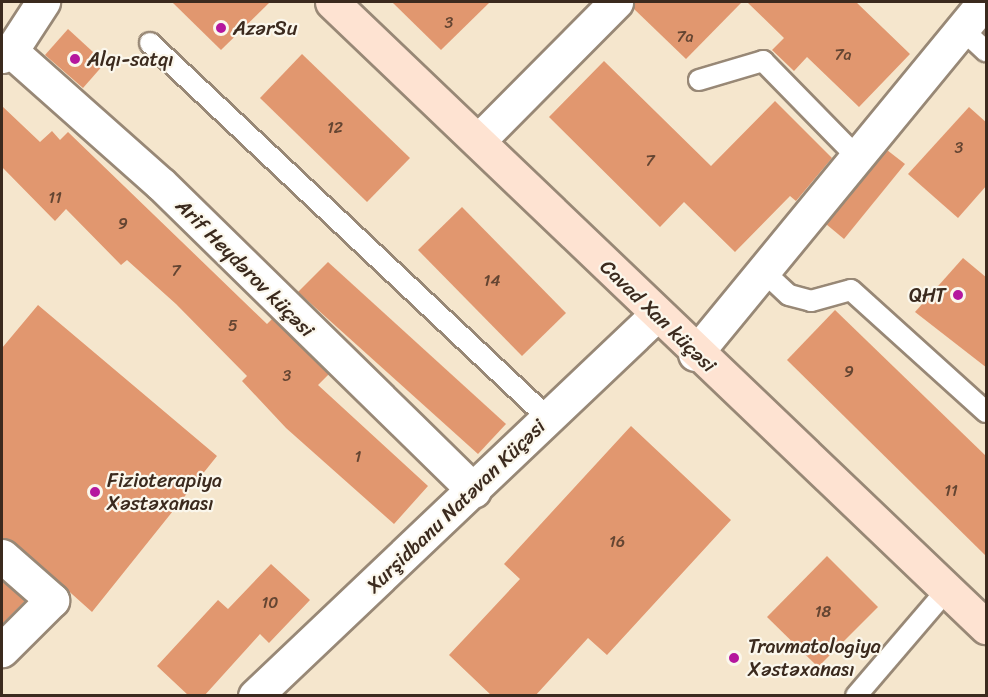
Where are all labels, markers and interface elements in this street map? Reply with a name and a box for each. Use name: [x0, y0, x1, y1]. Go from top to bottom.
house number: 3: [445, 13, 453, 33]
place label: AzərSu: [233, 16, 297, 40]
marker: AzərSu: [214, 21, 228, 35]
house number: 7a: [676, 27, 694, 47]
house number: 7a: [834, 45, 852, 65]
place label: Alqı-satqı: [87, 47, 174, 71]
marker: Alqı-satqı: [68, 52, 82, 66]
house number: 12: [327, 118, 343, 138]
house number: 3: [955, 138, 963, 158]
house number: 7: [645, 151, 655, 171]
house number: 11: [48, 188, 62, 208]
street label: Arif Heydərov küçəsi: [171, 194, 319, 342]
house number: 9: [118, 214, 128, 234]
street label: Cavad Xan küçəsi: [595, 255, 721, 377]
house number: 7: [171, 261, 181, 281]
house number: 14: [484, 271, 500, 291]
place label: QHT: [909, 283, 946, 307]
marker: QHT: [951, 288, 965, 302]
house number: 5: [228, 316, 238, 336]
house number: 9: [844, 362, 854, 382]
house number: 3: [283, 366, 291, 386]
street label: Xurşidbanu Natəvan Küçəsi: [362, 414, 550, 598]
house number: 1: [355, 447, 361, 467]
place label: Fizioterapiya Xəstəxanası: [107, 468, 222, 515]
house number: 11: [944, 481, 958, 501]
marker: Fizioterapiya Xəstəxanası: [88, 485, 102, 499]
house number: 16: [609, 532, 625, 552]
house number: 10: [262, 593, 278, 613]
house number: 18: [815, 602, 831, 622]
place label: Travmatologiya Xəstəxanası: [748, 634, 881, 681]
marker: Travmatologiya Xəstəxanası: [725, 649, 743, 667]

